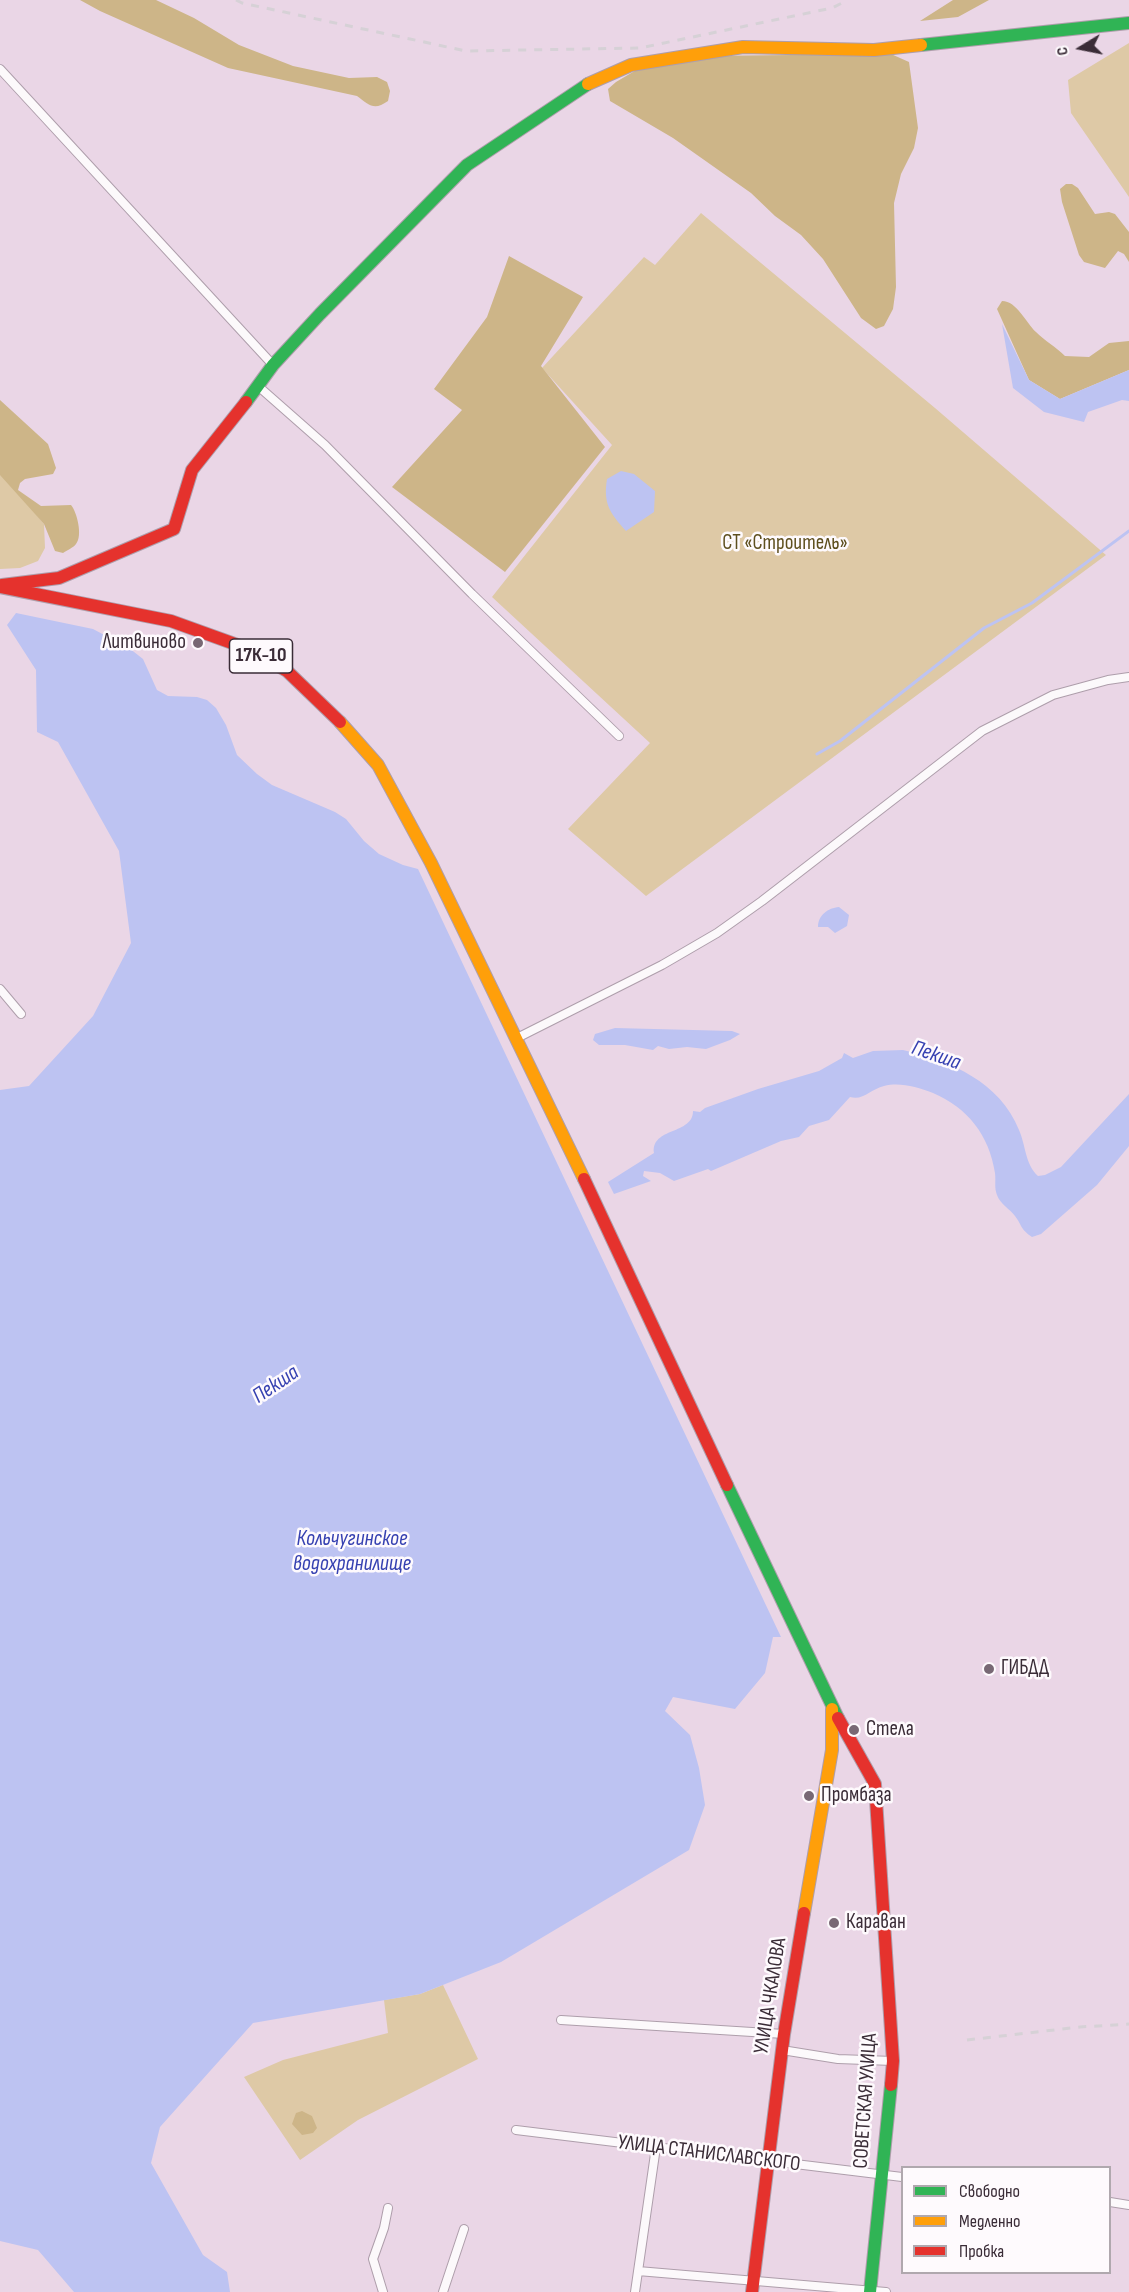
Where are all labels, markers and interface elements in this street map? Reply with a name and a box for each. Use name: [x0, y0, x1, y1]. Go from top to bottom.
north arrow: [1051, 18, 1111, 78]
text: С: [1053, 46, 1073, 57]
park label: СТ «Строитель»: [722, 531, 848, 557]
place label: Литвиново: [103, 630, 186, 656]
marker: Литвиново: [191, 636, 205, 650]
road number: 17К-10: [230, 639, 292, 673]
water label: Пекша: [908, 1035, 964, 1077]
water label: Пекша: [248, 1360, 304, 1410]
water label: Кольчугинское водохранилище: [293, 1526, 411, 1578]
place label: ГИБДД: [1001, 1656, 1049, 1682]
marker: ГИБДД: [982, 1662, 996, 1676]
place label: Стела: [866, 1717, 914, 1743]
marker: Стела: [847, 1723, 861, 1737]
place label: Промбаза: [821, 1783, 892, 1809]
marker: Промбаза: [802, 1789, 816, 1803]
place label: Караван: [846, 1910, 906, 1936]
marker: Караван: [827, 1916, 841, 1930]
street label: УЛИЦА ЧКАЛОВА: [749, 1936, 793, 2056]
street label: СОВЕТСКАЯ УЛИЦА: [849, 2032, 883, 2170]
street label: УЛИЦА СТАНИСЛАВСКОГО: [616, 2130, 802, 2178]
legend: [901, 2166, 1111, 2274]
text: Свободно: [959, 2181, 1020, 2202]
text: Медленно: [959, 2211, 1021, 2232]
text: Пробка: [959, 2241, 1004, 2262]

